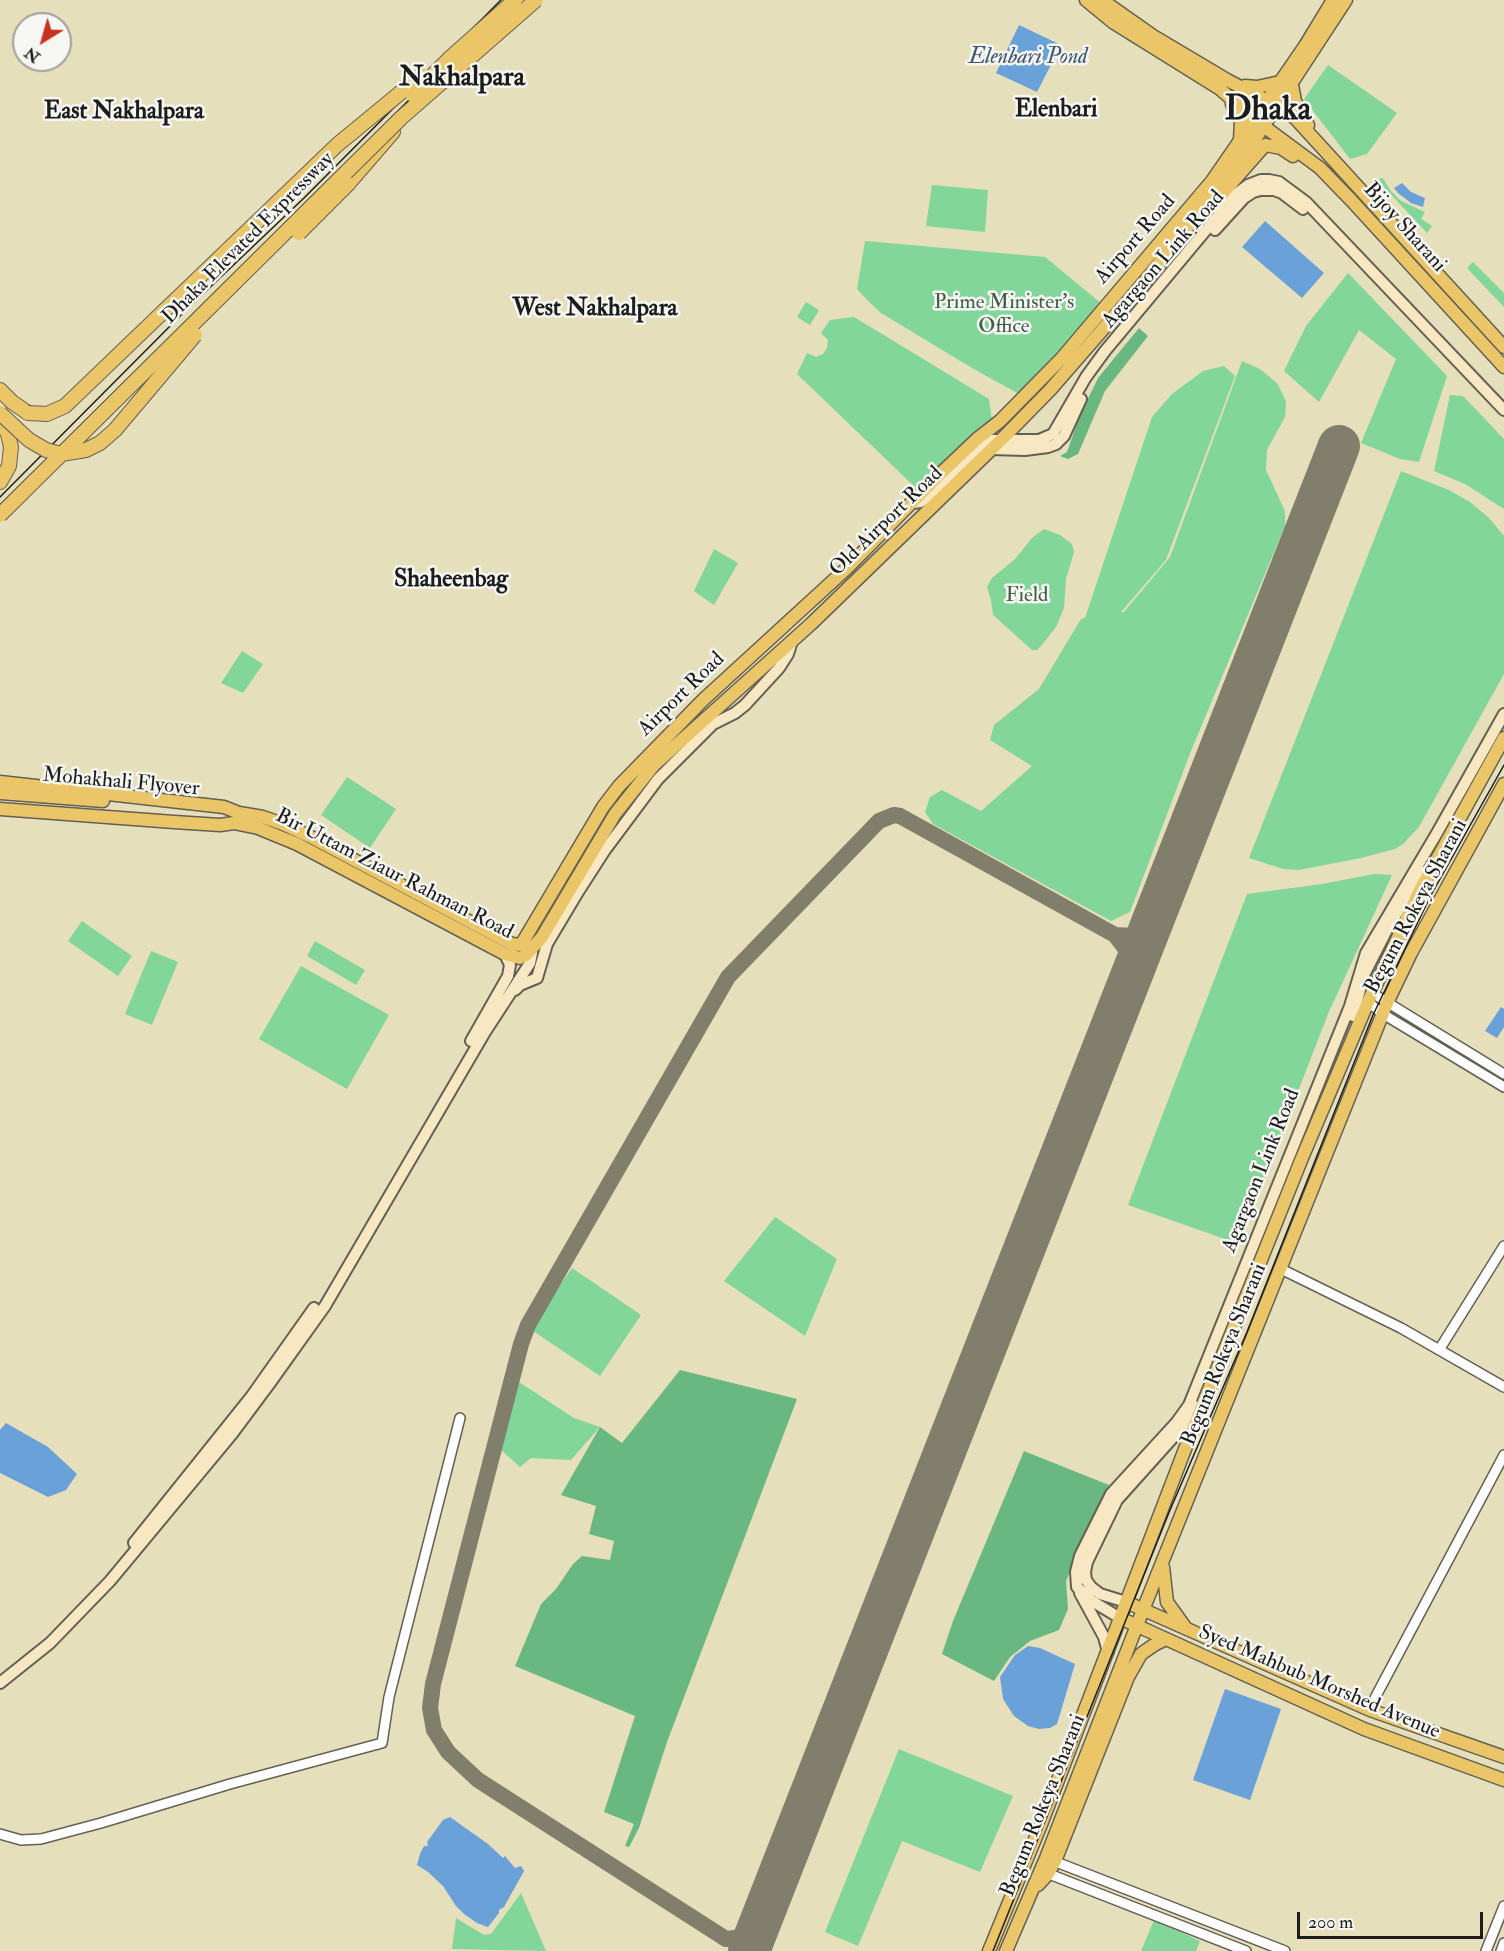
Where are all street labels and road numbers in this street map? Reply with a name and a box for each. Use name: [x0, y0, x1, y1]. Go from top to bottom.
street label: Dhaka Elevated Expressway: [158, 148, 340, 330]
street label: Bijoy Sharani: [1357, 178, 1451, 278]
street label: Agargaon Link Road: [1097, 186, 1231, 334]
street label: Airport Road: [1090, 190, 1182, 290]
street label: Old Airport Road: [825, 462, 949, 582]
street label: Airport Road: [634, 648, 730, 742]
street label: Mohakhali Flyover: [41, 764, 201, 802]
street label: Bir Uttam Ziaur Rahman Road: [271, 804, 517, 946]
street label: Begum Rokeya Sharani: [1360, 815, 1474, 999]
street label: Agargaon Link Road: [1218, 1085, 1306, 1257]
street label: Begum Rokeya Sharani: [1177, 1260, 1273, 1450]
street label: Syed Mahbub Morshed Avenue: [1194, 1621, 1444, 1745]
street label: Begum Rokeya Sharani: [996, 1711, 1092, 1901]

